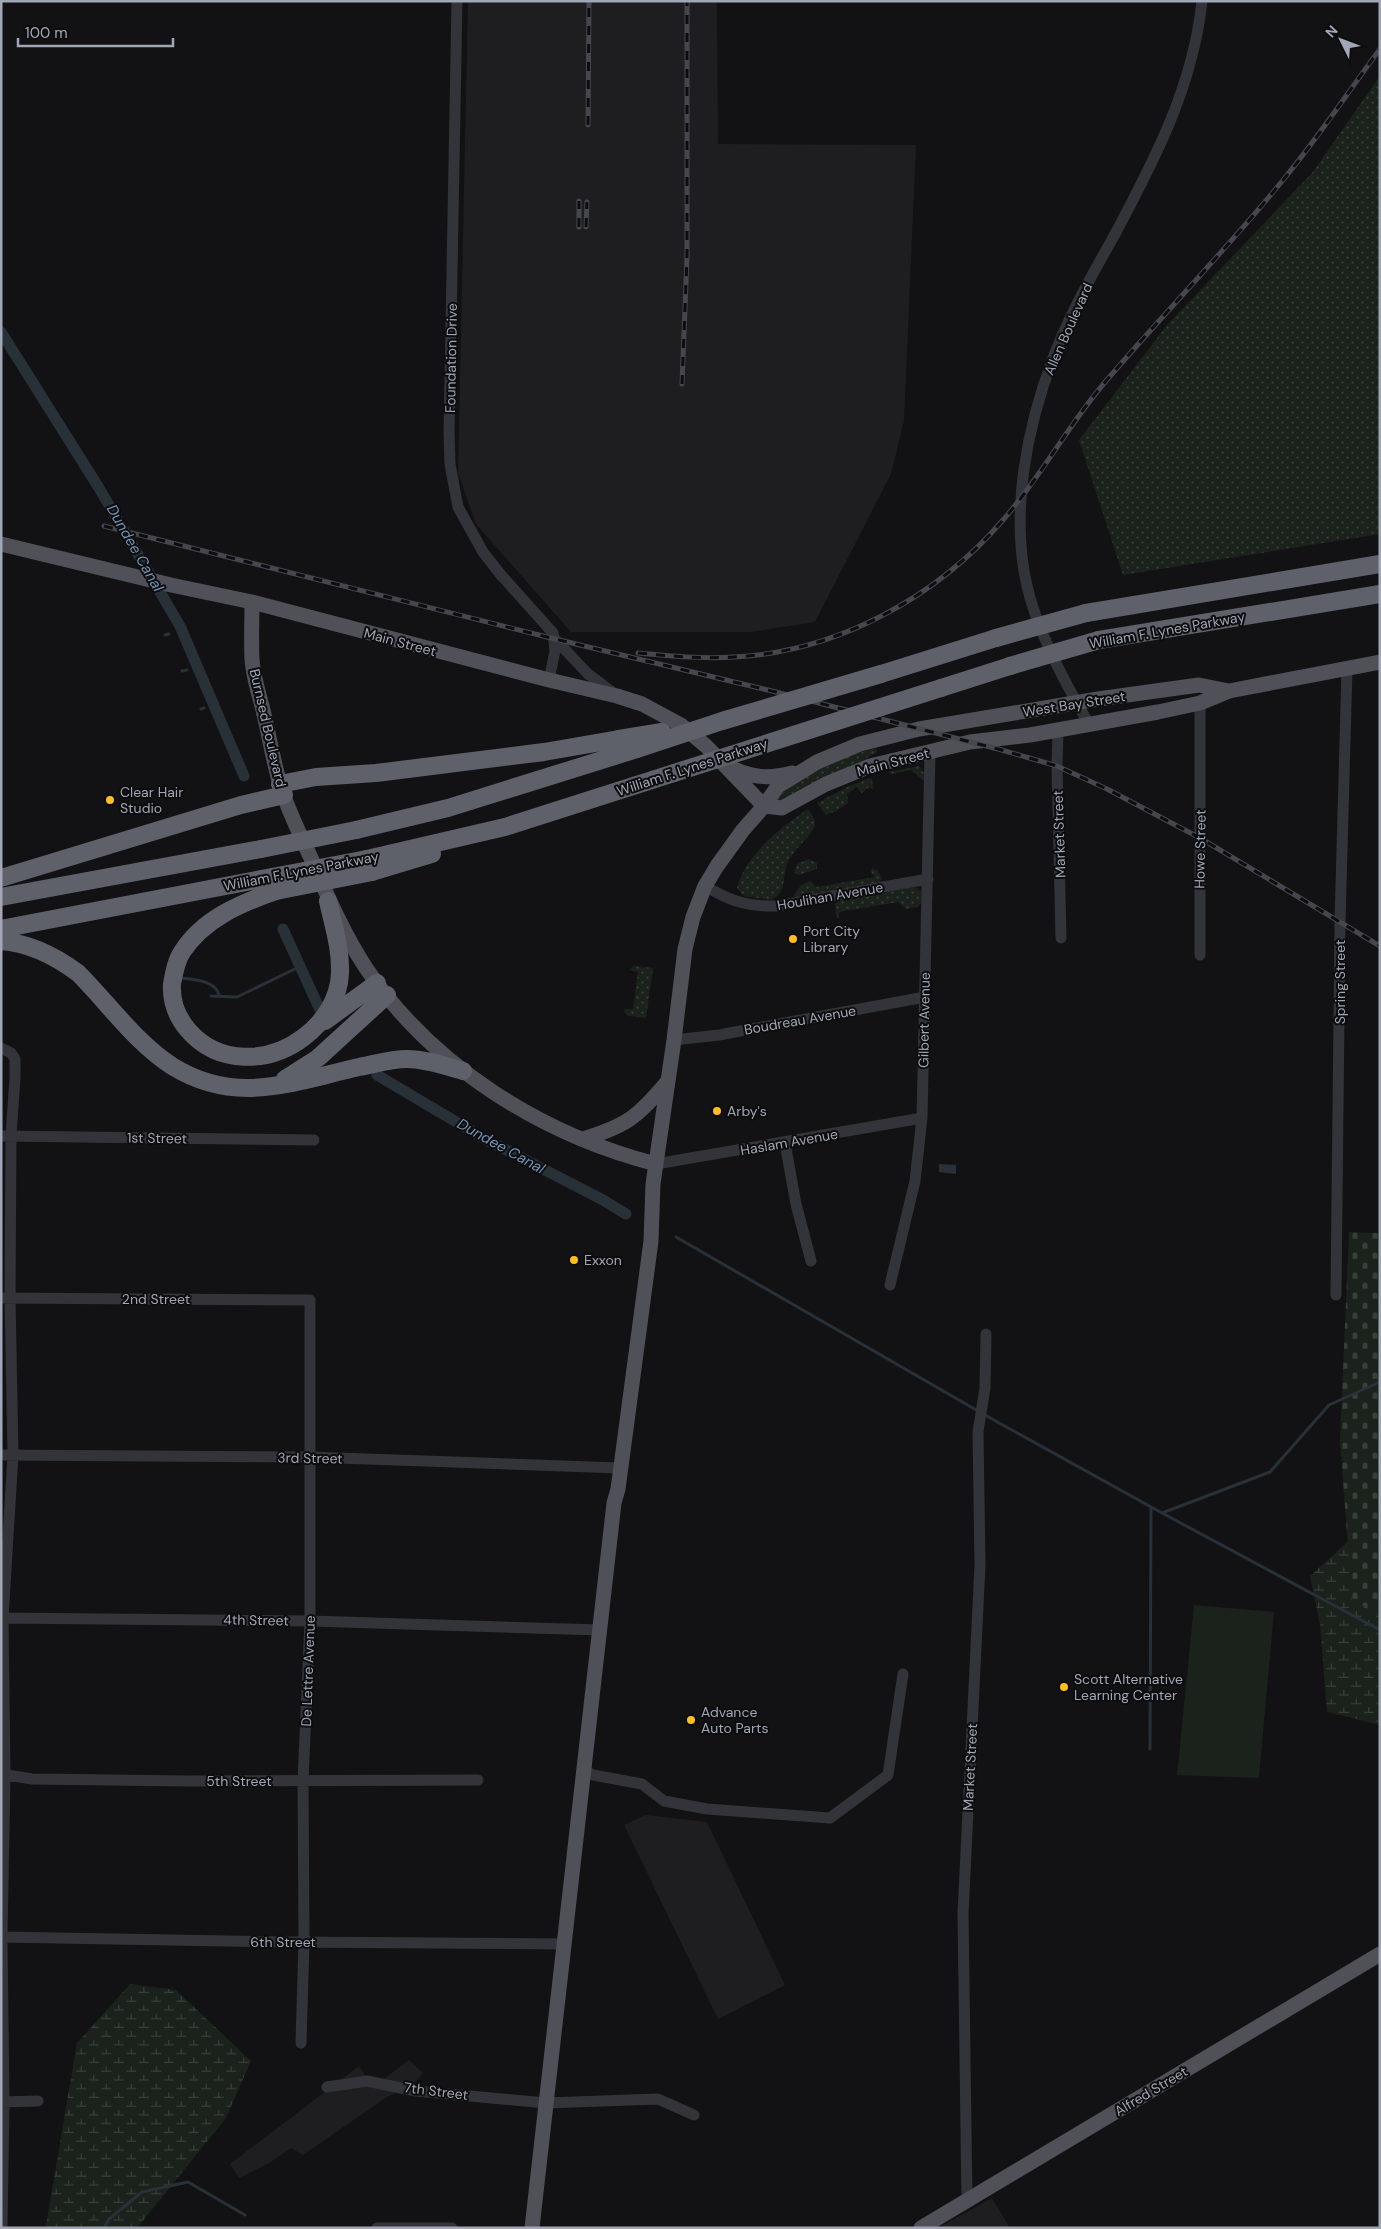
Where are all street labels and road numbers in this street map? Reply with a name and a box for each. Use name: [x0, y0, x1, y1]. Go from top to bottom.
street label: Allen Boulevard: [1040, 280, 1096, 378]
street label: Foundation Drive: [441, 303, 461, 413]
street label: William F. Lynes Parkway: [1088, 607, 1246, 653]
street label: Main Street: [362, 624, 438, 660]
street label: Burnsed Boulevard: [246, 667, 290, 789]
street label: West Bay Street: [1021, 687, 1127, 721]
street label: William F. Lynes Parkway: [614, 734, 770, 800]
street label: Main Street: [855, 744, 931, 780]
street label: Market Street: [1048, 790, 1070, 878]
street label: Howe Street: [1190, 809, 1210, 889]
street label: William F. Lynes Parkway: [222, 847, 380, 895]
street label: Houlihan Avenue: [776, 878, 884, 914]
street label: Spring Street: [1331, 940, 1349, 1024]
street label: Gilbert Avenue: [914, 972, 934, 1068]
street label: Boudreau Avenue: [743, 1001, 857, 1039]
street label: Haslam Avenue: [739, 1125, 839, 1159]
street label: 1st Street: [127, 1128, 187, 1148]
street label: 2nd Street: [122, 1290, 190, 1308]
street label: 3rd Street: [277, 1448, 343, 1468]
street label: 4th Street: [223, 1610, 289, 1630]
street label: De Lettre Avenue: [297, 1615, 319, 1727]
street label: Market Street: [959, 1723, 981, 1811]
street label: 5th Street: [206, 1772, 272, 1790]
street label: 6th Street: [250, 1933, 316, 1951]
street label: Alfred Street: [1111, 2062, 1191, 2120]
street label: 7th Street: [403, 2078, 469, 2104]

